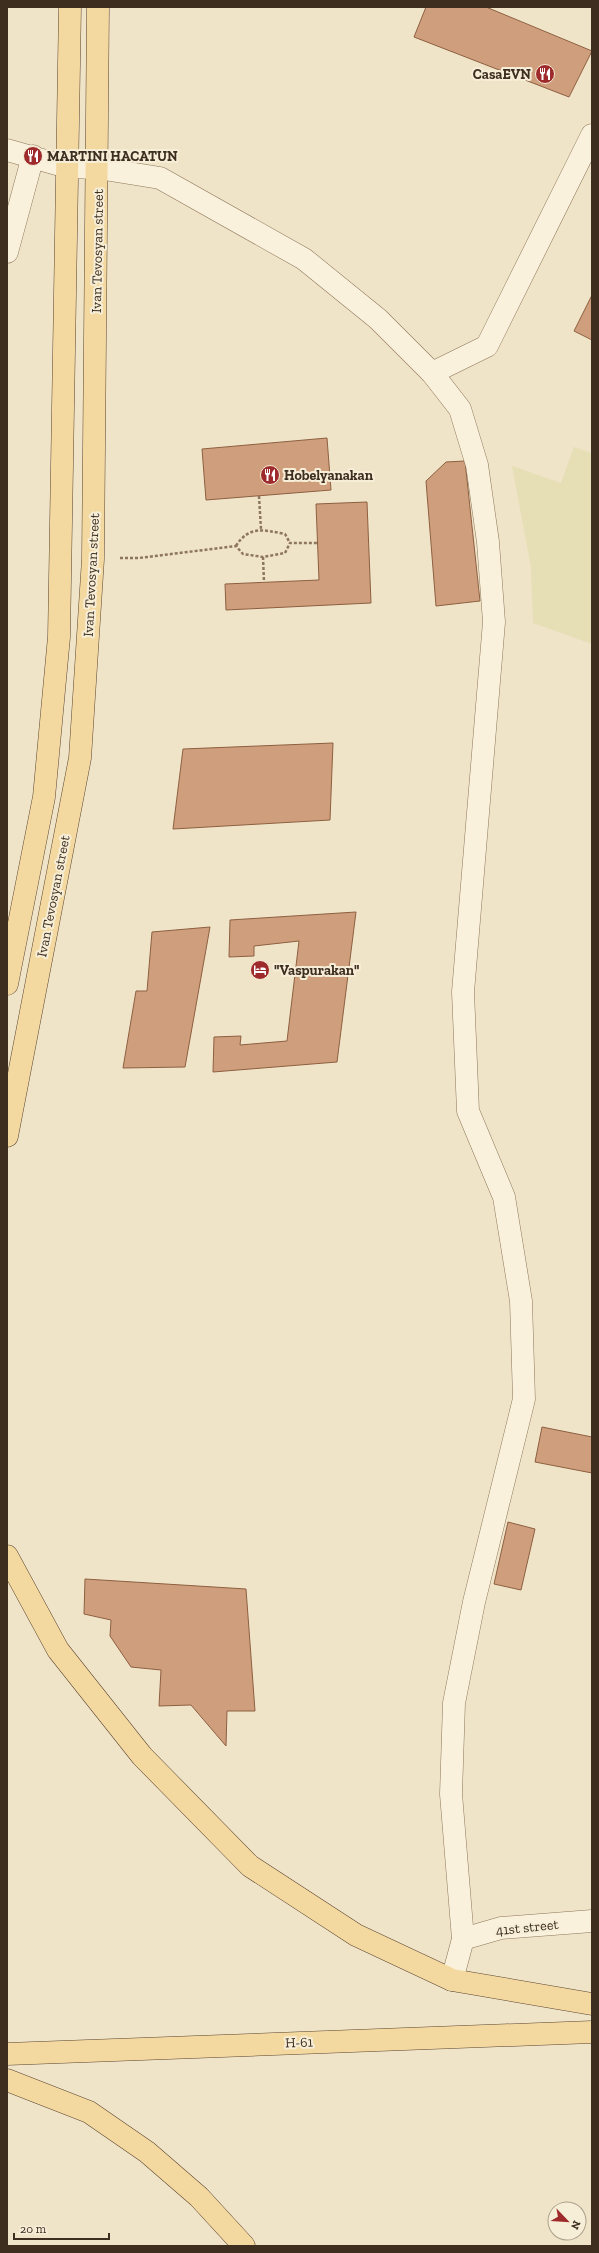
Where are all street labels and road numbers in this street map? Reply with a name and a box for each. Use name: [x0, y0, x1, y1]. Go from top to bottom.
street label: Ivan Tevosyan street: [88, 188, 107, 313]
street label: Ivan Tevosyan street: [80, 512, 103, 637]
street label: Ivan Tevosyan street: [33, 833, 74, 959]
street label: 41st street: [495, 1916, 560, 1939]
street label: H-61: [285, 2033, 314, 2051]

